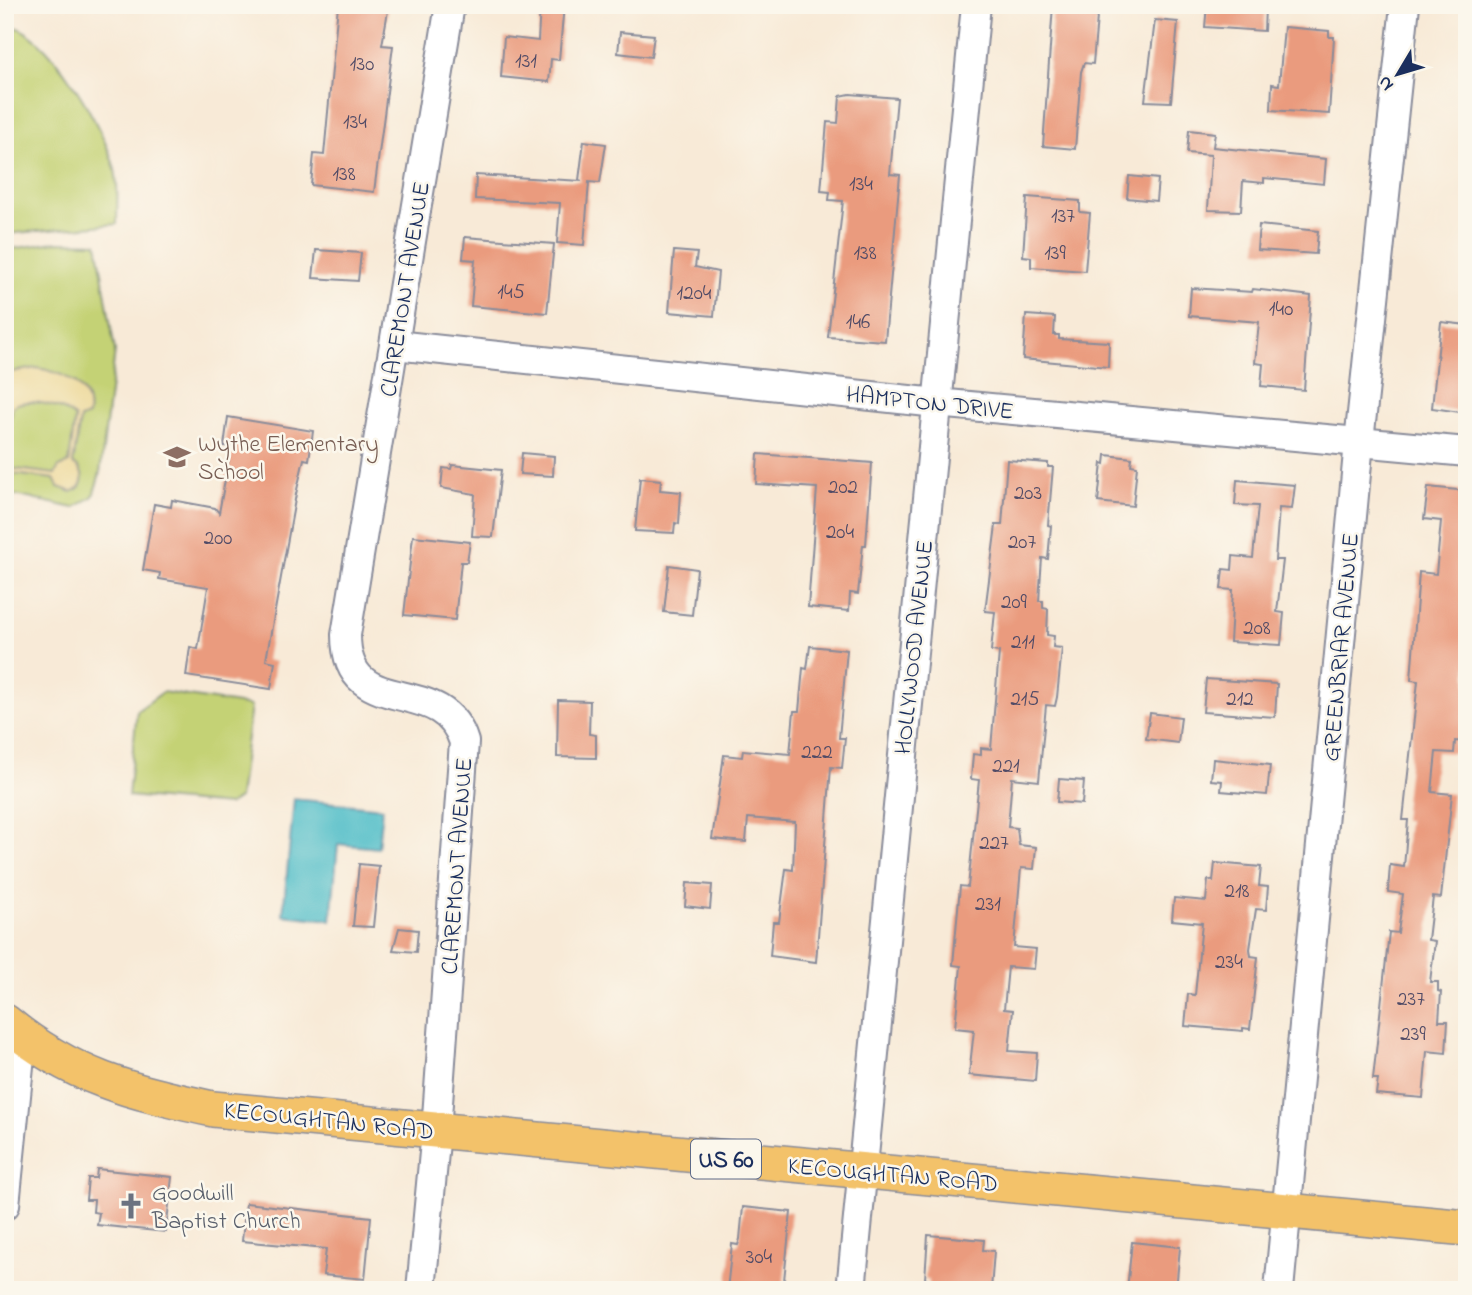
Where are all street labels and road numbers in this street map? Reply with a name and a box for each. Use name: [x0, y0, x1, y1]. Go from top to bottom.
street label: CLAREMONT AVENUE: [372, 179, 441, 400]
street label: HAMPTON DRIVE: [844, 378, 1015, 431]
street label: GREENBRIAR AVENUE: [1315, 532, 1370, 763]
street label: HOLLYWOOD AVENUE: [887, 538, 944, 756]
street label: CLAREMONT AVENUE: [433, 756, 484, 976]
street label: KECOUGHTAN ROAD: [222, 1094, 435, 1151]
road number: US 60: [691, 1140, 761, 1178]
street label: KECOUGHTAN ROAD: [786, 1150, 999, 1203]

